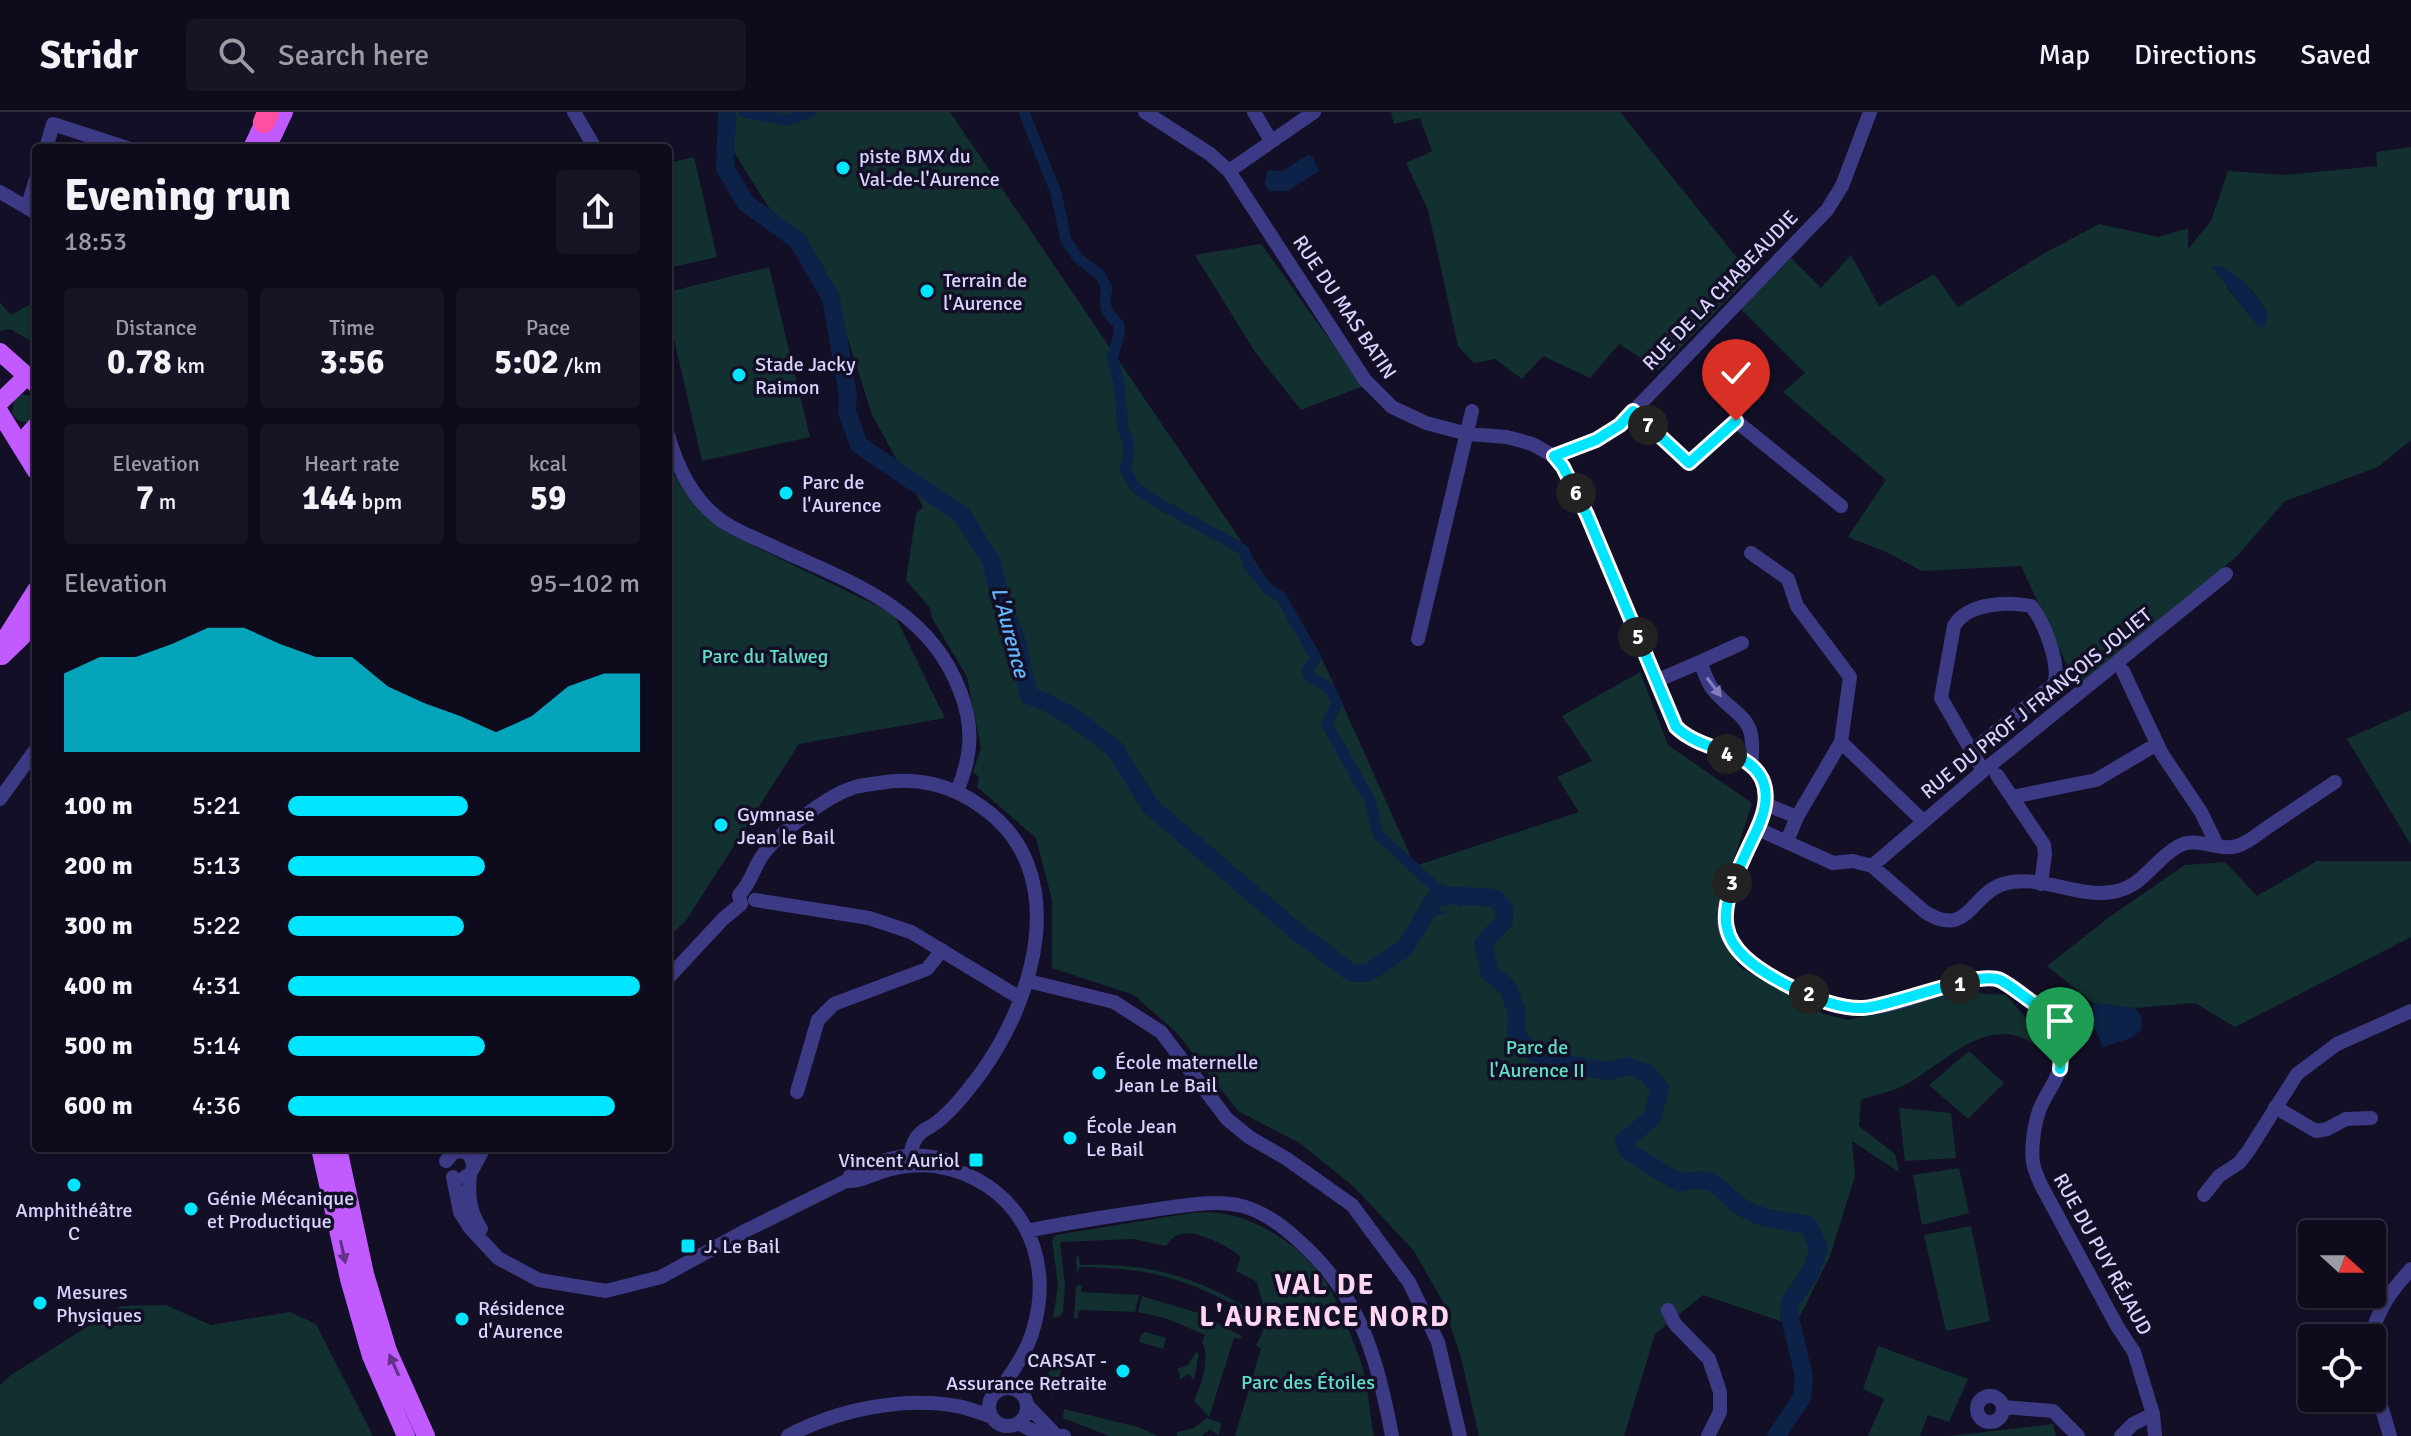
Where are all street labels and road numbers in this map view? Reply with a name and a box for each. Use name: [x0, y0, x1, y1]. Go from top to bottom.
street label: RUE DE LA CHABEAUDIE: [1637, 205, 1803, 376]
street label: RUE DU MAS BATIN: [1287, 231, 1402, 384]
street label: RUE DU PROF J FRANÇOIS JOLIET: [1916, 602, 2157, 804]
street label: RUE DU PUY RÉJAUD: [2048, 1169, 2157, 1339]

